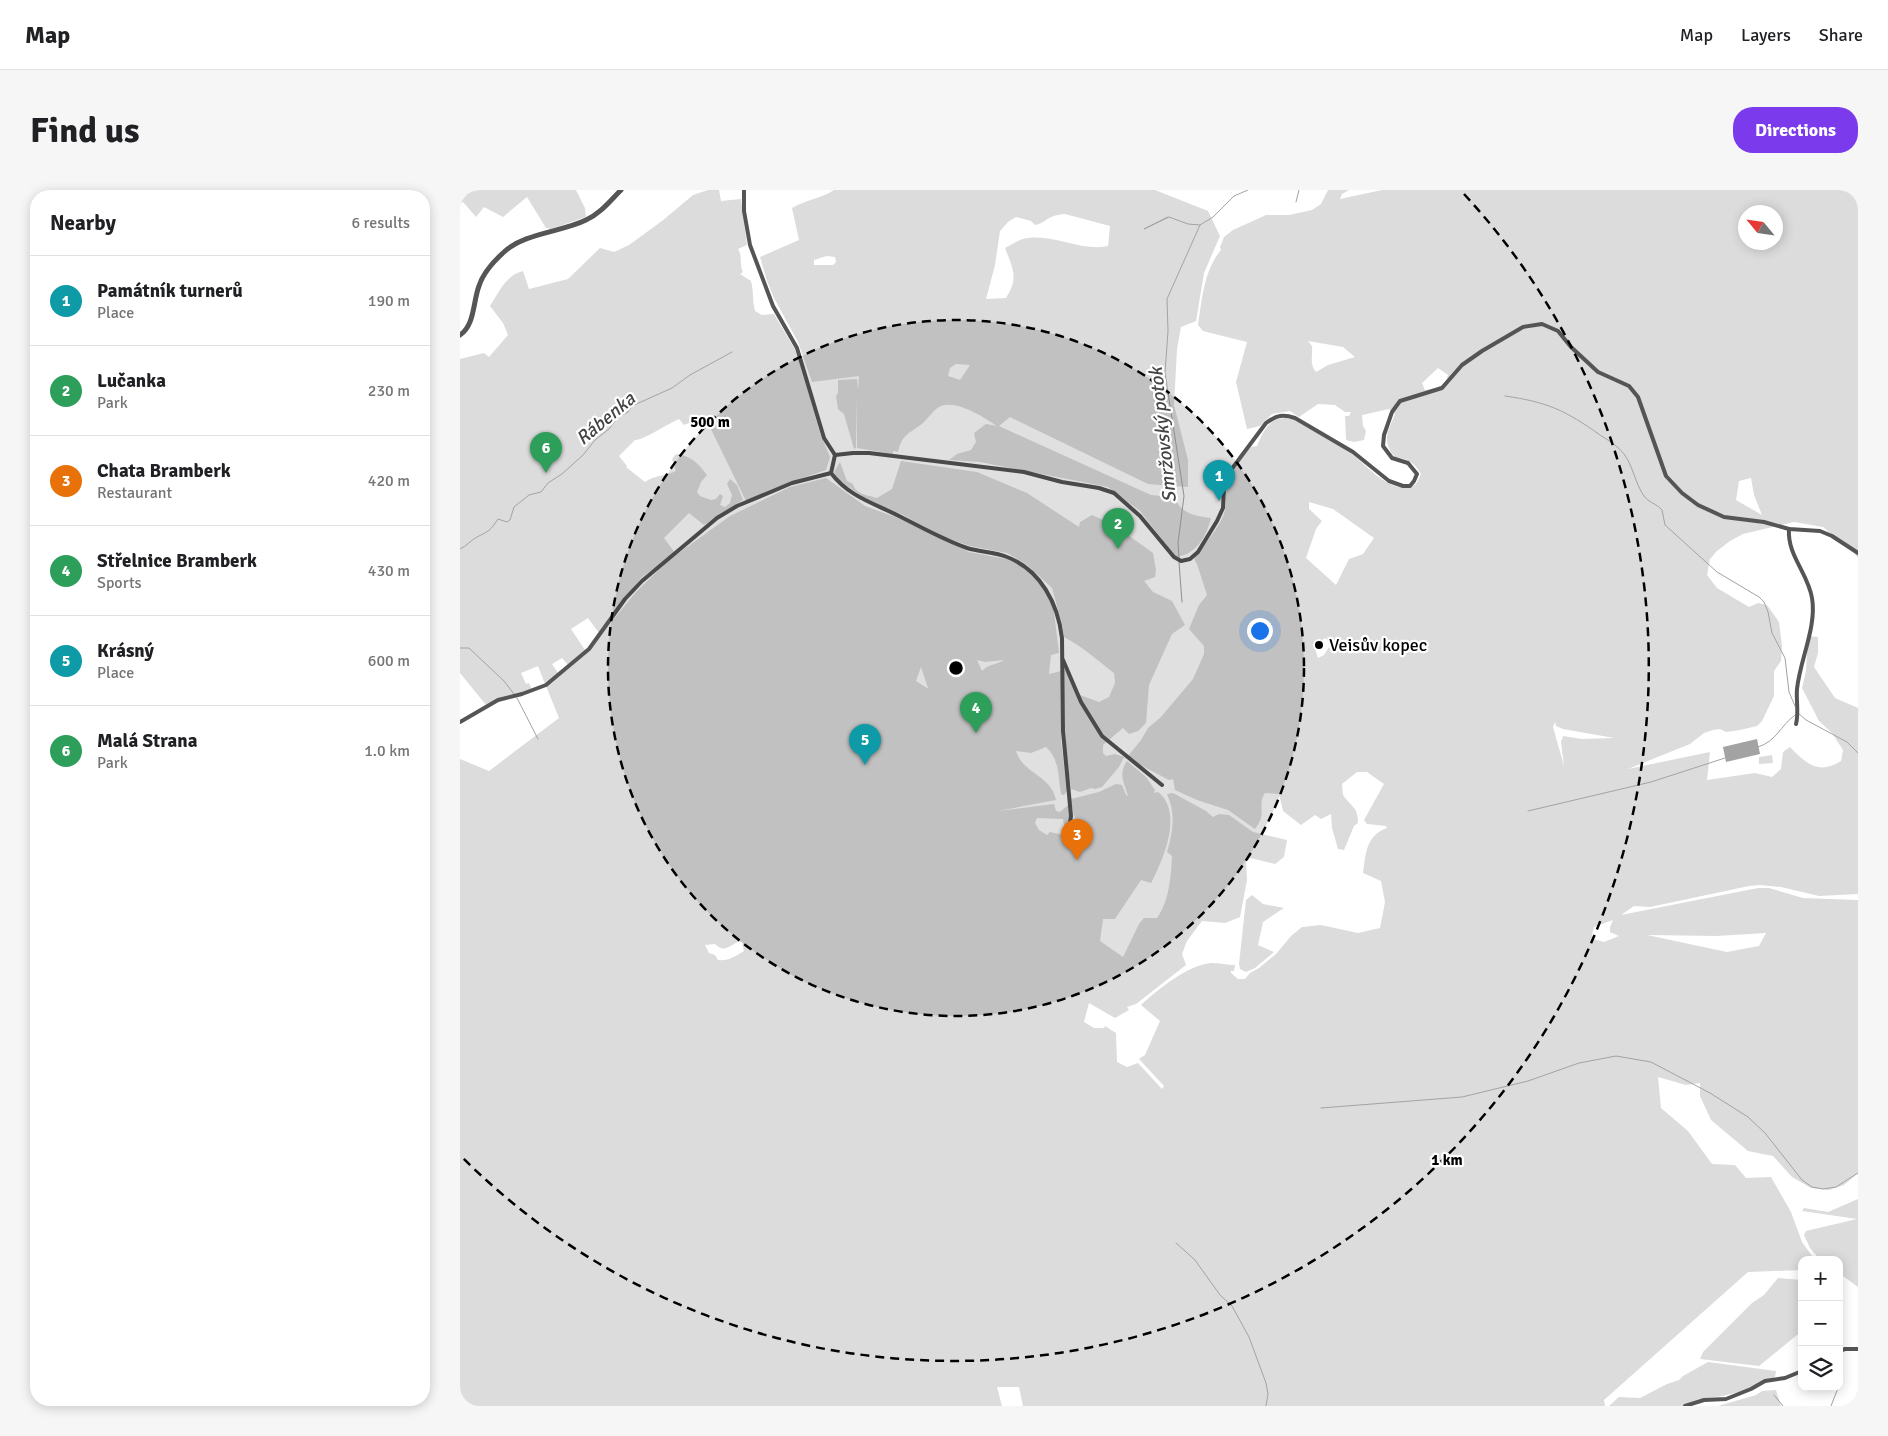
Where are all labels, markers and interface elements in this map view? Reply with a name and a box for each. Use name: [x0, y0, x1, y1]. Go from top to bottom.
text: Map: [25, 20, 70, 50]
text: Map: [1680, 24, 1713, 46]
text: Layers: [1741, 24, 1791, 46]
text: Share: [1819, 24, 1863, 46]
button: Directions: [1733, 107, 1858, 153]
text: Find us: [30, 109, 140, 152]
north arrow: [1738, 205, 1783, 250]
text: Nearby: [50, 210, 116, 236]
text: 6 results: [351, 213, 410, 233]
text: Památník turnerů: [97, 279, 243, 303]
text: 1: [62, 291, 70, 311]
text: 190 m: [368, 291, 410, 311]
text: Place: [97, 303, 134, 323]
water label: Smržovský potok: [1144, 365, 1182, 504]
text: Lučanka: [97, 369, 166, 393]
text: 2: [62, 381, 70, 401]
text: 230 m: [368, 381, 410, 401]
water label: Rábenka: [571, 386, 641, 450]
text: Park: [97, 393, 128, 413]
text: 500 m: [690, 413, 730, 431]
pin: 6: [530, 432, 562, 473]
text: Chata Bramberk: [97, 459, 231, 483]
pin: 1: [1203, 460, 1235, 501]
text: 3: [62, 471, 70, 491]
text: 420 m: [368, 471, 410, 491]
text: Restaurant: [97, 483, 172, 503]
pin: 2: [1102, 508, 1134, 549]
text: Střelnice Bramberk: [97, 549, 257, 573]
text: 4: [62, 561, 70, 581]
text: 430 m: [368, 561, 410, 581]
text: Sports: [97, 573, 142, 593]
your location: [1247, 618, 1273, 644]
place label: Veisův kopec: [1329, 634, 1427, 656]
text: Krásný: [97, 639, 154, 663]
marker: Veisův kopec: [1313, 639, 1325, 651]
text: 5: [62, 651, 70, 671]
text: 600 m: [368, 651, 410, 671]
centre of rings: [947, 659, 965, 677]
text: Place: [97, 663, 134, 683]
pin: 4: [960, 692, 992, 733]
pin: 5: [849, 724, 881, 765]
text: Malá Strana: [97, 729, 197, 753]
text: 6: [62, 741, 70, 761]
text: 1.0 km: [364, 741, 410, 761]
text: Park: [97, 753, 128, 773]
pin: 3: [1061, 819, 1093, 860]
text: 1 km: [1431, 1151, 1463, 1169]
map controls: [1798, 1256, 1843, 1391]
button: +: [1798, 1256, 1843, 1301]
button: −: [1798, 1301, 1843, 1346]
button: layers: [1798, 1346, 1843, 1391]

